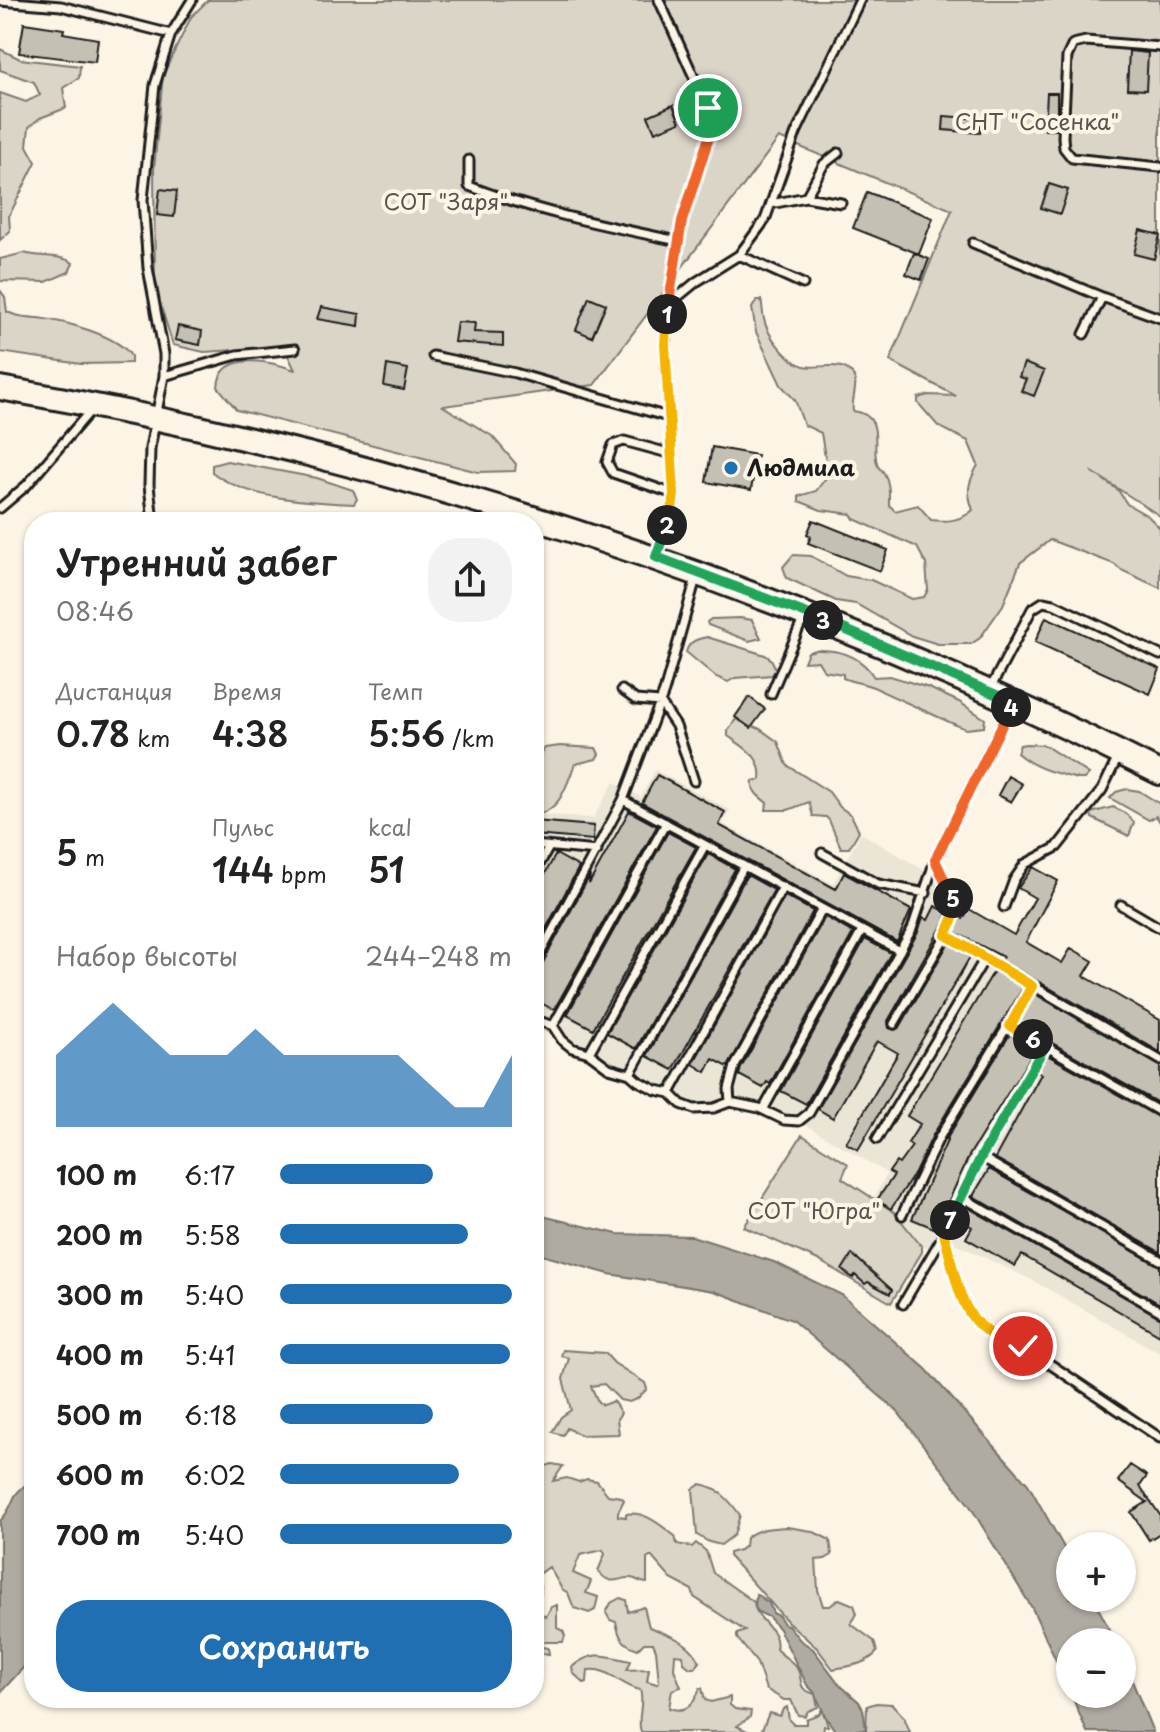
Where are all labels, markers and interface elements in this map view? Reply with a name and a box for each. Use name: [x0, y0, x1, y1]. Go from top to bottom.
pin: [674, 74, 742, 142]
icon: arrive: [686, 86, 730, 130]
park label: СНТ "Сосенка": [955, 104, 1119, 137]
park label: СОТ "Заря": [384, 184, 508, 217]
pin: 1: [647, 294, 687, 334]
text: 1: [662, 297, 672, 330]
place label: Людмила: [747, 450, 856, 483]
marker: Людмила: [722, 459, 740, 477]
pin: 2: [647, 505, 687, 545]
text: 2: [659, 508, 675, 541]
text: Утренний забег: [56, 534, 337, 588]
button: share: [428, 538, 512, 622]
text: 08:46: [56, 591, 134, 630]
pin: 3: [803, 600, 843, 640]
text: 3: [816, 603, 830, 636]
text: Дистанция: [56, 674, 173, 707]
text: Время: [212, 674, 282, 707]
text: Темп: [368, 674, 424, 707]
pin: 4: [991, 687, 1031, 727]
text: 4: [1004, 690, 1018, 723]
text: 0.78: [56, 707, 130, 759]
text: 4:38: [212, 707, 288, 759]
text: 5:56: [368, 707, 445, 759]
text: km: [130, 721, 170, 754]
text: /km: [445, 721, 494, 754]
text: Пульс: [212, 810, 274, 843]
text: kcal: [368, 810, 412, 843]
text: 5: [56, 826, 78, 878]
text: m: [78, 840, 105, 873]
text: 144: [212, 843, 274, 895]
text: 51: [368, 843, 404, 895]
text: bpm: [274, 857, 327, 890]
pin: 5: [933, 878, 973, 918]
text: 5: [946, 881, 960, 914]
text: Набор высоты: [56, 936, 238, 975]
text: 244–248 m: [365, 936, 512, 975]
pin: 6: [1013, 1019, 1053, 1059]
text: 6: [1025, 1022, 1041, 1055]
text: 100 m: [56, 1155, 137, 1194]
text: 6:17: [184, 1155, 235, 1194]
park label: СОТ "Югра": [748, 1193, 880, 1226]
pin: 7: [930, 1200, 970, 1240]
text: 7: [944, 1203, 956, 1236]
text: 200 m: [56, 1215, 143, 1254]
text: 5:58: [184, 1215, 241, 1254]
text: 300 m: [56, 1275, 144, 1314]
text: 5:40: [184, 1275, 244, 1314]
pin: [989, 1312, 1057, 1380]
icon: check: [1001, 1324, 1045, 1368]
text: 400 m: [56, 1335, 144, 1374]
text: 5:41: [184, 1335, 235, 1374]
text: 500 m: [56, 1395, 142, 1434]
text: 6:18: [184, 1395, 238, 1434]
text: 600 m: [56, 1455, 144, 1494]
text: 6:02: [184, 1455, 246, 1494]
text: 700 m: [56, 1515, 141, 1554]
text: 5:40: [184, 1515, 244, 1554]
map controls: [1056, 1532, 1136, 1708]
button: +: [1056, 1532, 1136, 1612]
button: Сохранить: [56, 1600, 512, 1692]
button: −: [1056, 1628, 1136, 1708]

